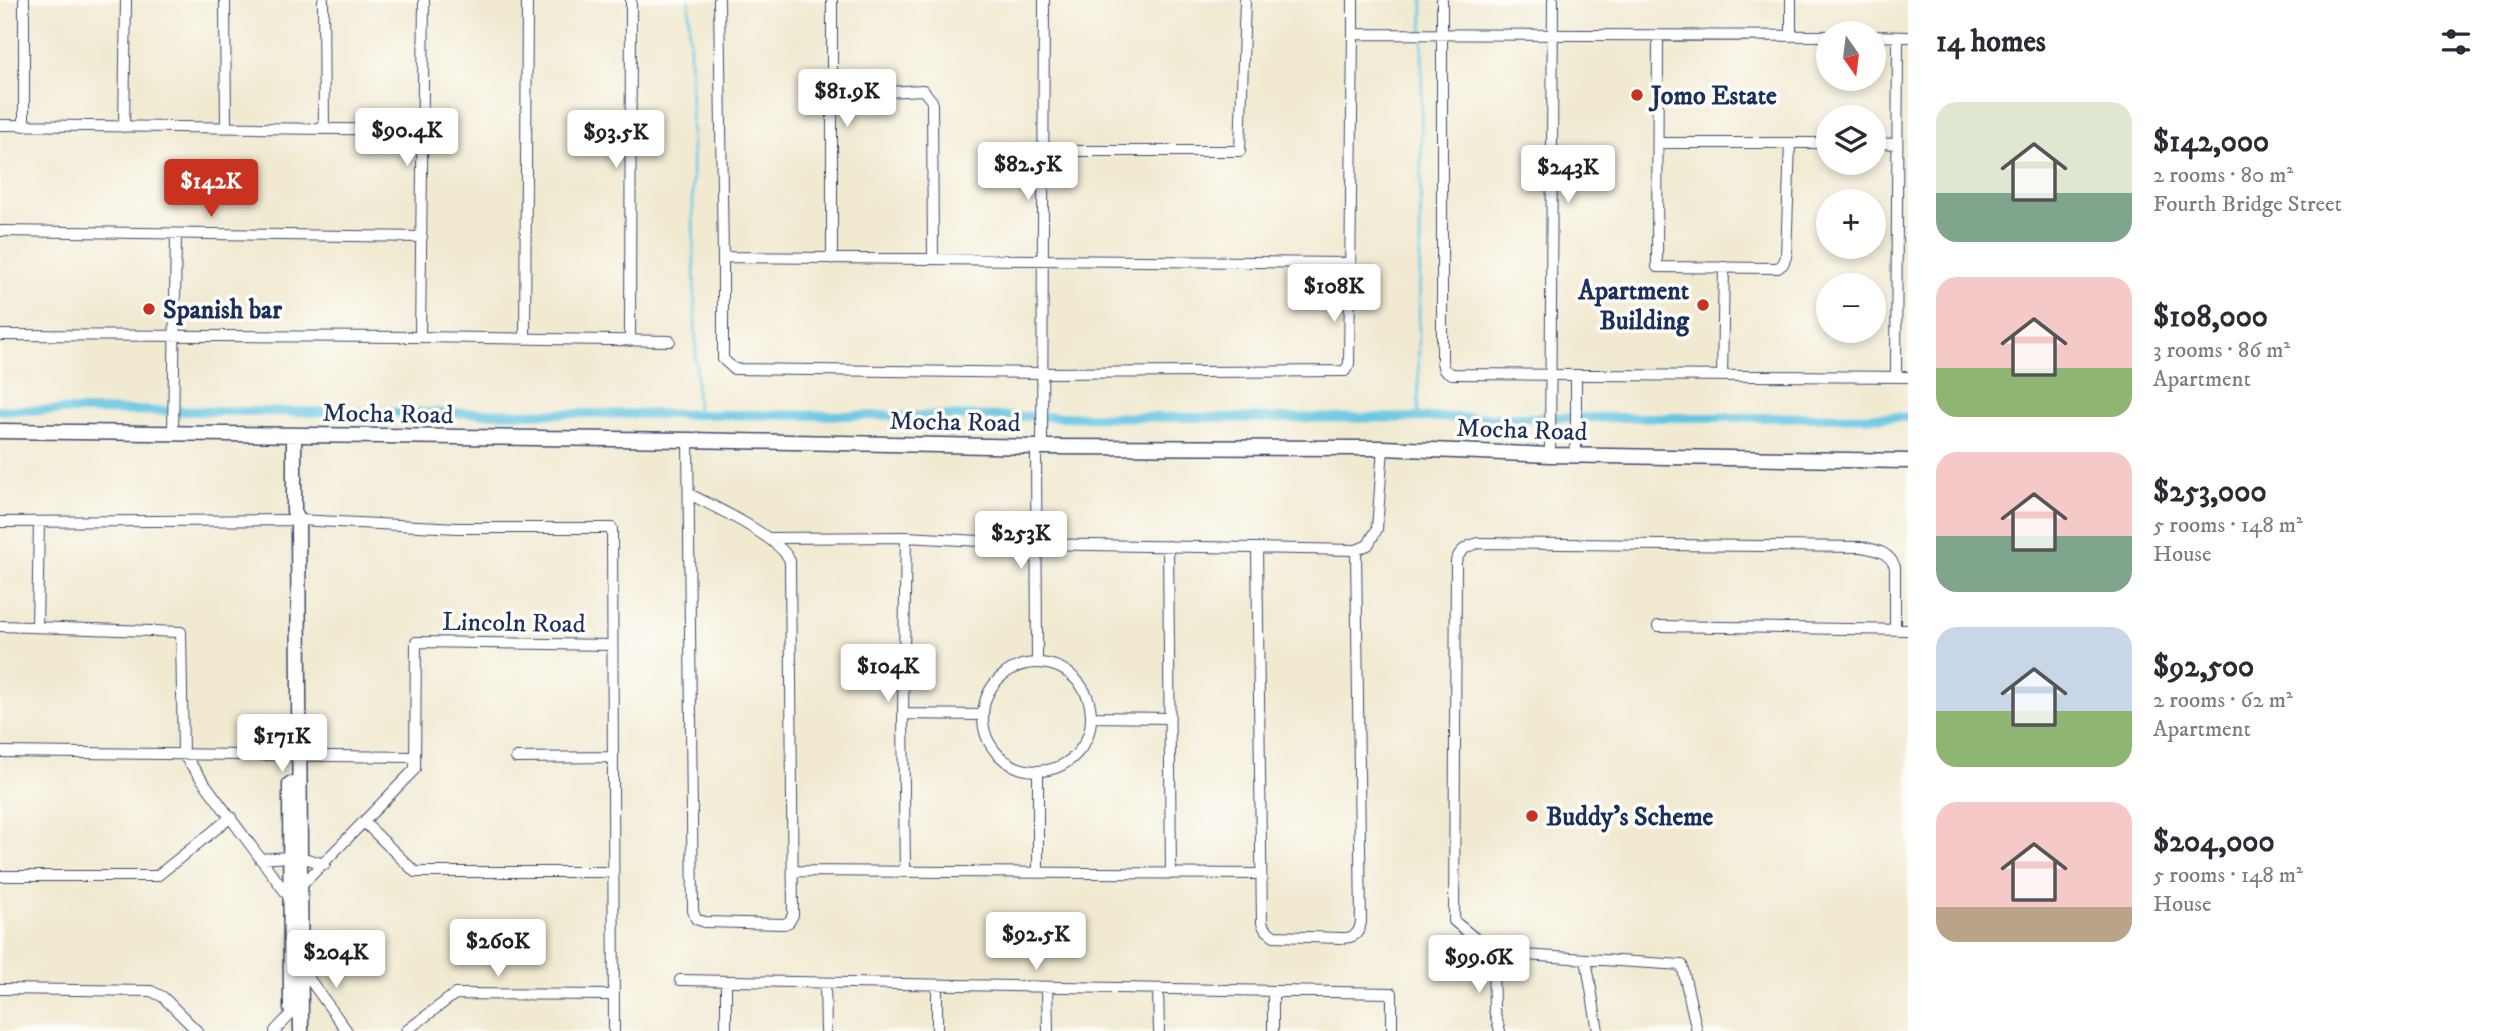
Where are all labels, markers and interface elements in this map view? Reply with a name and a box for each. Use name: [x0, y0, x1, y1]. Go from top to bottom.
north arrow: [1816, 21, 1886, 91]
map controls: [1816, 21, 1886, 343]
icon: filters: [2437, 23, 2475, 61]
text: 14 homes: [1936, 24, 2046, 61]
pin: $81.9K: [790, 69, 904, 129]
text: $81.9K: [814, 77, 880, 106]
place label: Jomo Estate: [1648, 80, 1777, 113]
marker: Jomo Estate: [1629, 87, 1645, 103]
button: layers: [1816, 105, 1886, 175]
pin: $90.4K: [350, 108, 464, 168]
pin: $93.5K: [559, 110, 673, 170]
text: $90.4K: [371, 116, 443, 145]
text: $93.5K: [583, 118, 649, 147]
text: $142,000: [2153, 124, 2269, 161]
icon: home: [1992, 130, 2076, 214]
pin: $82.5K: [971, 142, 1085, 202]
pin: $243K: [1519, 146, 1617, 205]
text: $82.5K: [994, 150, 1062, 179]
text: $243K: [1537, 153, 1599, 182]
pin: $142K: [162, 160, 260, 219]
text: 2 rooms · 80 m²: [2153, 161, 2293, 190]
text: $142K: [180, 167, 242, 196]
button: +: [1816, 189, 1886, 259]
text: Fourth Bridge Street: [2153, 190, 2342, 219]
pin: $108K: [1285, 264, 1383, 324]
text: $108K: [1304, 272, 1364, 301]
button: −: [1816, 273, 1886, 343]
place label: Apartment Building: [1577, 275, 1690, 338]
place label: Spanish bar: [163, 294, 282, 327]
marker: Apartment Building: [1695, 297, 1711, 313]
text: $108,000: [2153, 299, 2268, 336]
marker: Spanish bar: [141, 301, 157, 317]
icon: home: [1992, 305, 2076, 389]
text: 3 rooms · 86 m²: [2153, 336, 2290, 365]
text: Apartment: [2153, 365, 2251, 394]
street label: Mocha Road: [322, 397, 454, 432]
street label: Mocha Road: [889, 405, 1021, 440]
street label: Mocha Road: [1456, 412, 1588, 449]
text: $253,000: [2153, 474, 2267, 511]
icon: home: [1992, 480, 2076, 564]
text: 5 rooms · 148 m²: [2153, 511, 2303, 540]
pin: $253K: [972, 512, 1070, 571]
text: $253K: [991, 519, 1051, 548]
text: House: [2153, 540, 2211, 569]
street label: Lincoln Road: [442, 606, 586, 641]
pin: $104K: [839, 644, 937, 704]
text: $92,500: [2153, 649, 2254, 686]
text: $104K: [857, 652, 919, 681]
icon: home: [1992, 655, 2076, 739]
text: 2 rooms · 62 m²: [2153, 686, 2293, 715]
pin: $171K: [233, 714, 331, 774]
text: Apartment: [2153, 715, 2251, 744]
text: $171K: [253, 722, 311, 751]
place label: Buddy’s Scheme: [1546, 801, 1714, 834]
marker: Buddy’s Scheme: [1524, 808, 1540, 824]
text: $204,000: [2153, 824, 2275, 861]
icon: home: [1992, 830, 2076, 914]
text: 5 rooms · 148 m²: [2153, 861, 2303, 890]
text: House: [2153, 890, 2211, 919]
pin: $92.5K: [979, 912, 1093, 972]
pin: $260K: [449, 920, 547, 979]
text: $92.5K: [1002, 920, 1070, 949]
text: $260K: [466, 927, 530, 956]
pin: $204K: [287, 930, 385, 990]
pin: $99.6K: [1422, 936, 1536, 995]
text: $204K: [303, 938, 369, 967]
text: $99.6K: [1444, 943, 1514, 972]

